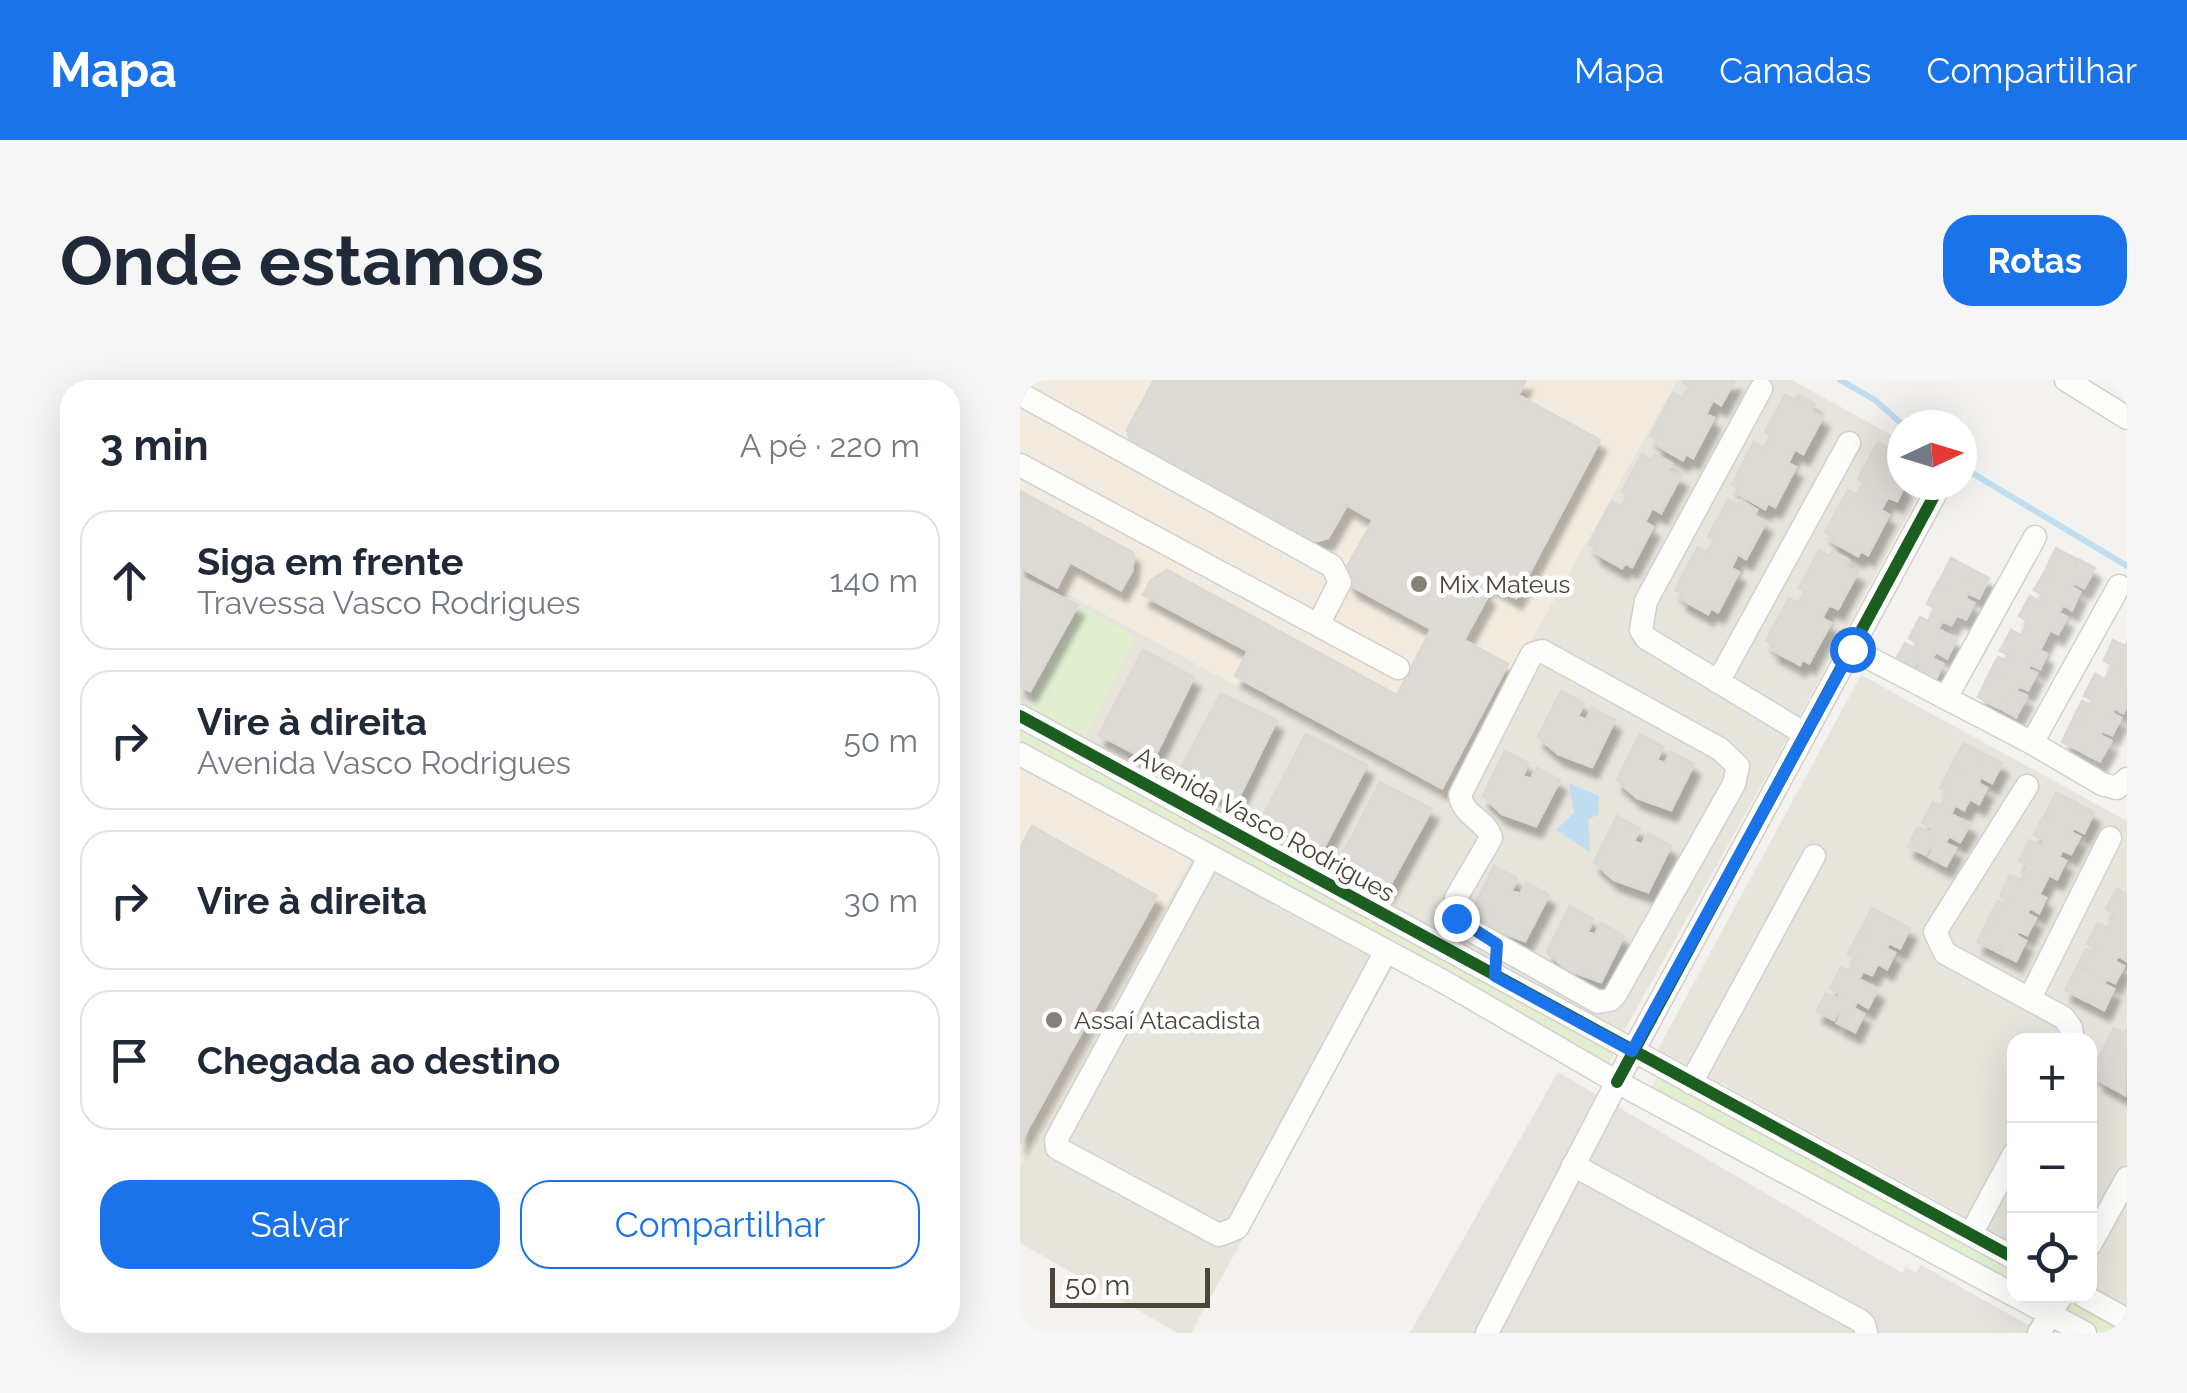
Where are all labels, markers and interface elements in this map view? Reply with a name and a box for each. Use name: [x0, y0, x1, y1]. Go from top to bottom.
text: Mapa: [50, 42, 177, 98]
text: Mapa: [1574, 50, 1664, 91]
text: Camadas: [1719, 50, 1871, 91]
text: Compartilhar: [1926, 50, 2137, 91]
button: Rotas: [1943, 215, 2127, 306]
text: Onde estamos: [60, 219, 544, 301]
north arrow: [1887, 410, 1977, 500]
text: 3 min: [100, 421, 209, 470]
text: A pé · 220 m: [740, 427, 920, 464]
text: Siga em frente: [197, 539, 464, 584]
icon: ahead: [102, 553, 157, 608]
text: 140 m: [830, 562, 918, 599]
place label: Mix Mateus: [1439, 569, 1570, 599]
marker: Mix Mateus: [1408, 573, 1430, 595]
text: Travessa Vasco Rodrigues: [197, 584, 581, 621]
route start: [1830, 627, 1876, 673]
text: Vire à direita: [197, 699, 427, 744]
icon: right: [102, 713, 157, 768]
text: 50 m: [843, 722, 918, 759]
street label: Avenida Vasco Rodrigues: [1130, 740, 1400, 908]
text: Avenida Vasco Rodrigues: [197, 744, 571, 781]
icon: right: [102, 873, 157, 928]
text: Vire à direita: [197, 878, 427, 923]
text: 30 m: [844, 882, 918, 919]
route end: [1434, 896, 1480, 942]
place label: Assaí Atacadista: [1074, 1005, 1260, 1035]
marker: Assaí Atacadista: [1043, 1009, 1065, 1031]
icon: arrive: [102, 1033, 157, 1088]
map controls: [2007, 1033, 2097, 1303]
button: +: [2007, 1033, 2097, 1123]
text: Chegada ao destino: [197, 1038, 560, 1083]
button: −: [2007, 1123, 2097, 1213]
button: Salvar: [100, 1180, 500, 1269]
button: Compartilhar: [520, 1180, 920, 1269]
button: locate: [2007, 1213, 2097, 1303]
scale bar: [1050, 1263, 1210, 1308]
text: 50 m: [1065, 1269, 1130, 1302]

